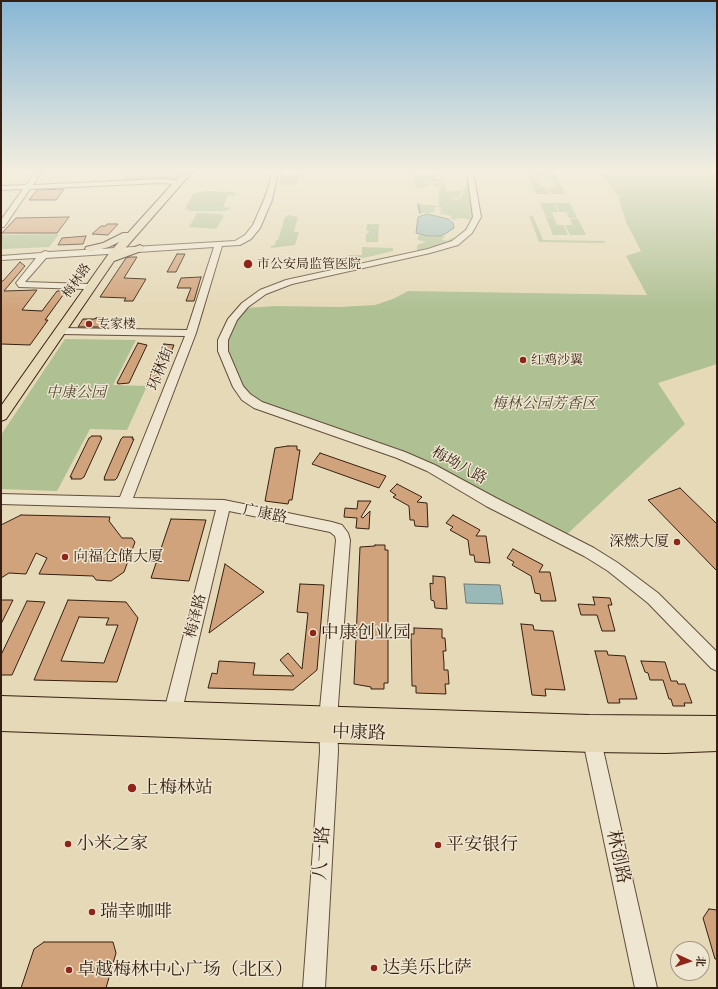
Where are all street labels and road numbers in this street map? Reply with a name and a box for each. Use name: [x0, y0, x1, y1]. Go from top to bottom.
street label: 梅林路: [59, 261, 95, 301]
street label: 环林街: [144, 345, 178, 393]
street label: 梅坳八路: [428, 444, 490, 488]
street label: 广康路: [241, 501, 289, 527]
street label: 梅泽路: [182, 592, 210, 640]
street label: 中康路: [332, 721, 386, 745]
street label: 八一路: [309, 825, 335, 881]
street label: 林创路: [602, 828, 634, 886]

